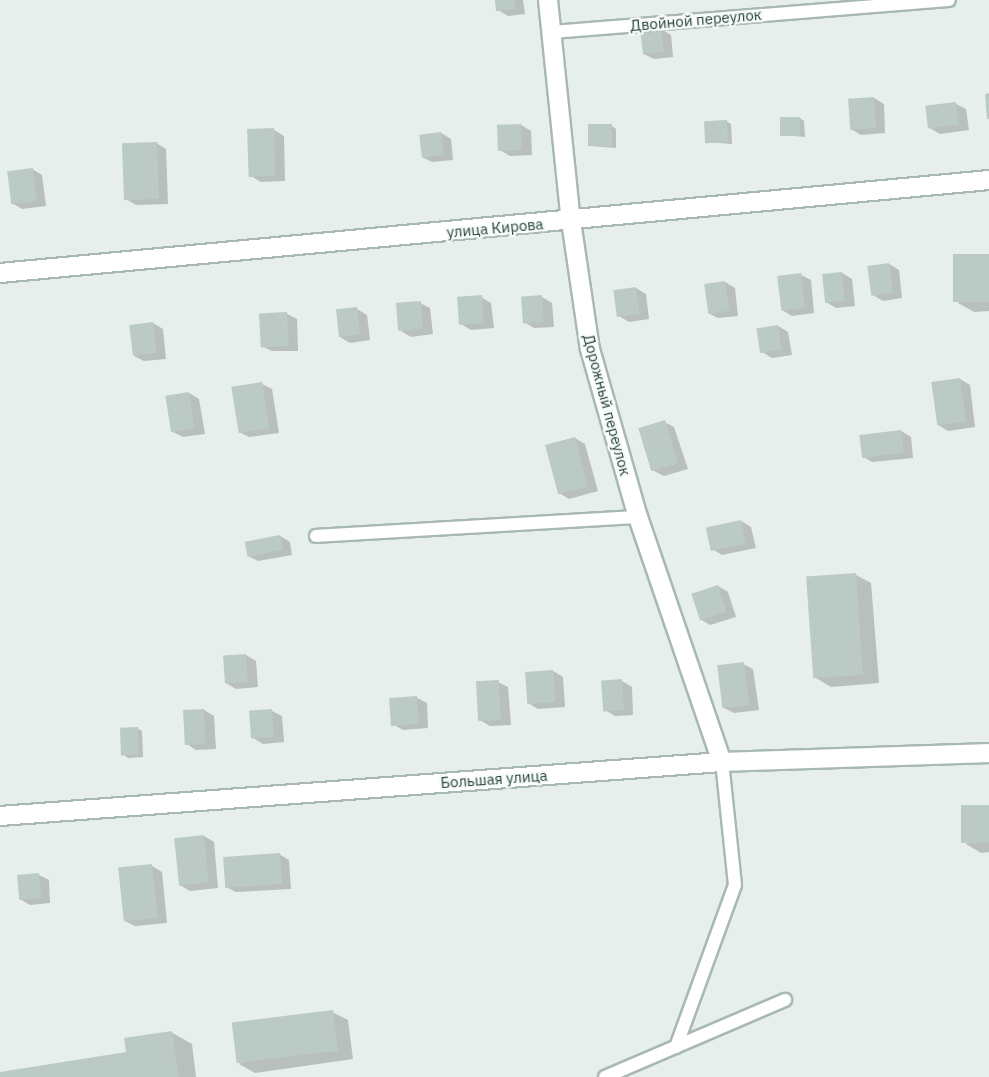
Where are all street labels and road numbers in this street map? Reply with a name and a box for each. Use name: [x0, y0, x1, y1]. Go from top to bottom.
street label: Двойной переулок: [629, 5, 763, 35]
street label: улица Кирова: [446, 215, 544, 241]
street label: Дорожный переулок: [579, 332, 635, 478]
street label: Большая улица: [440, 766, 548, 792]

